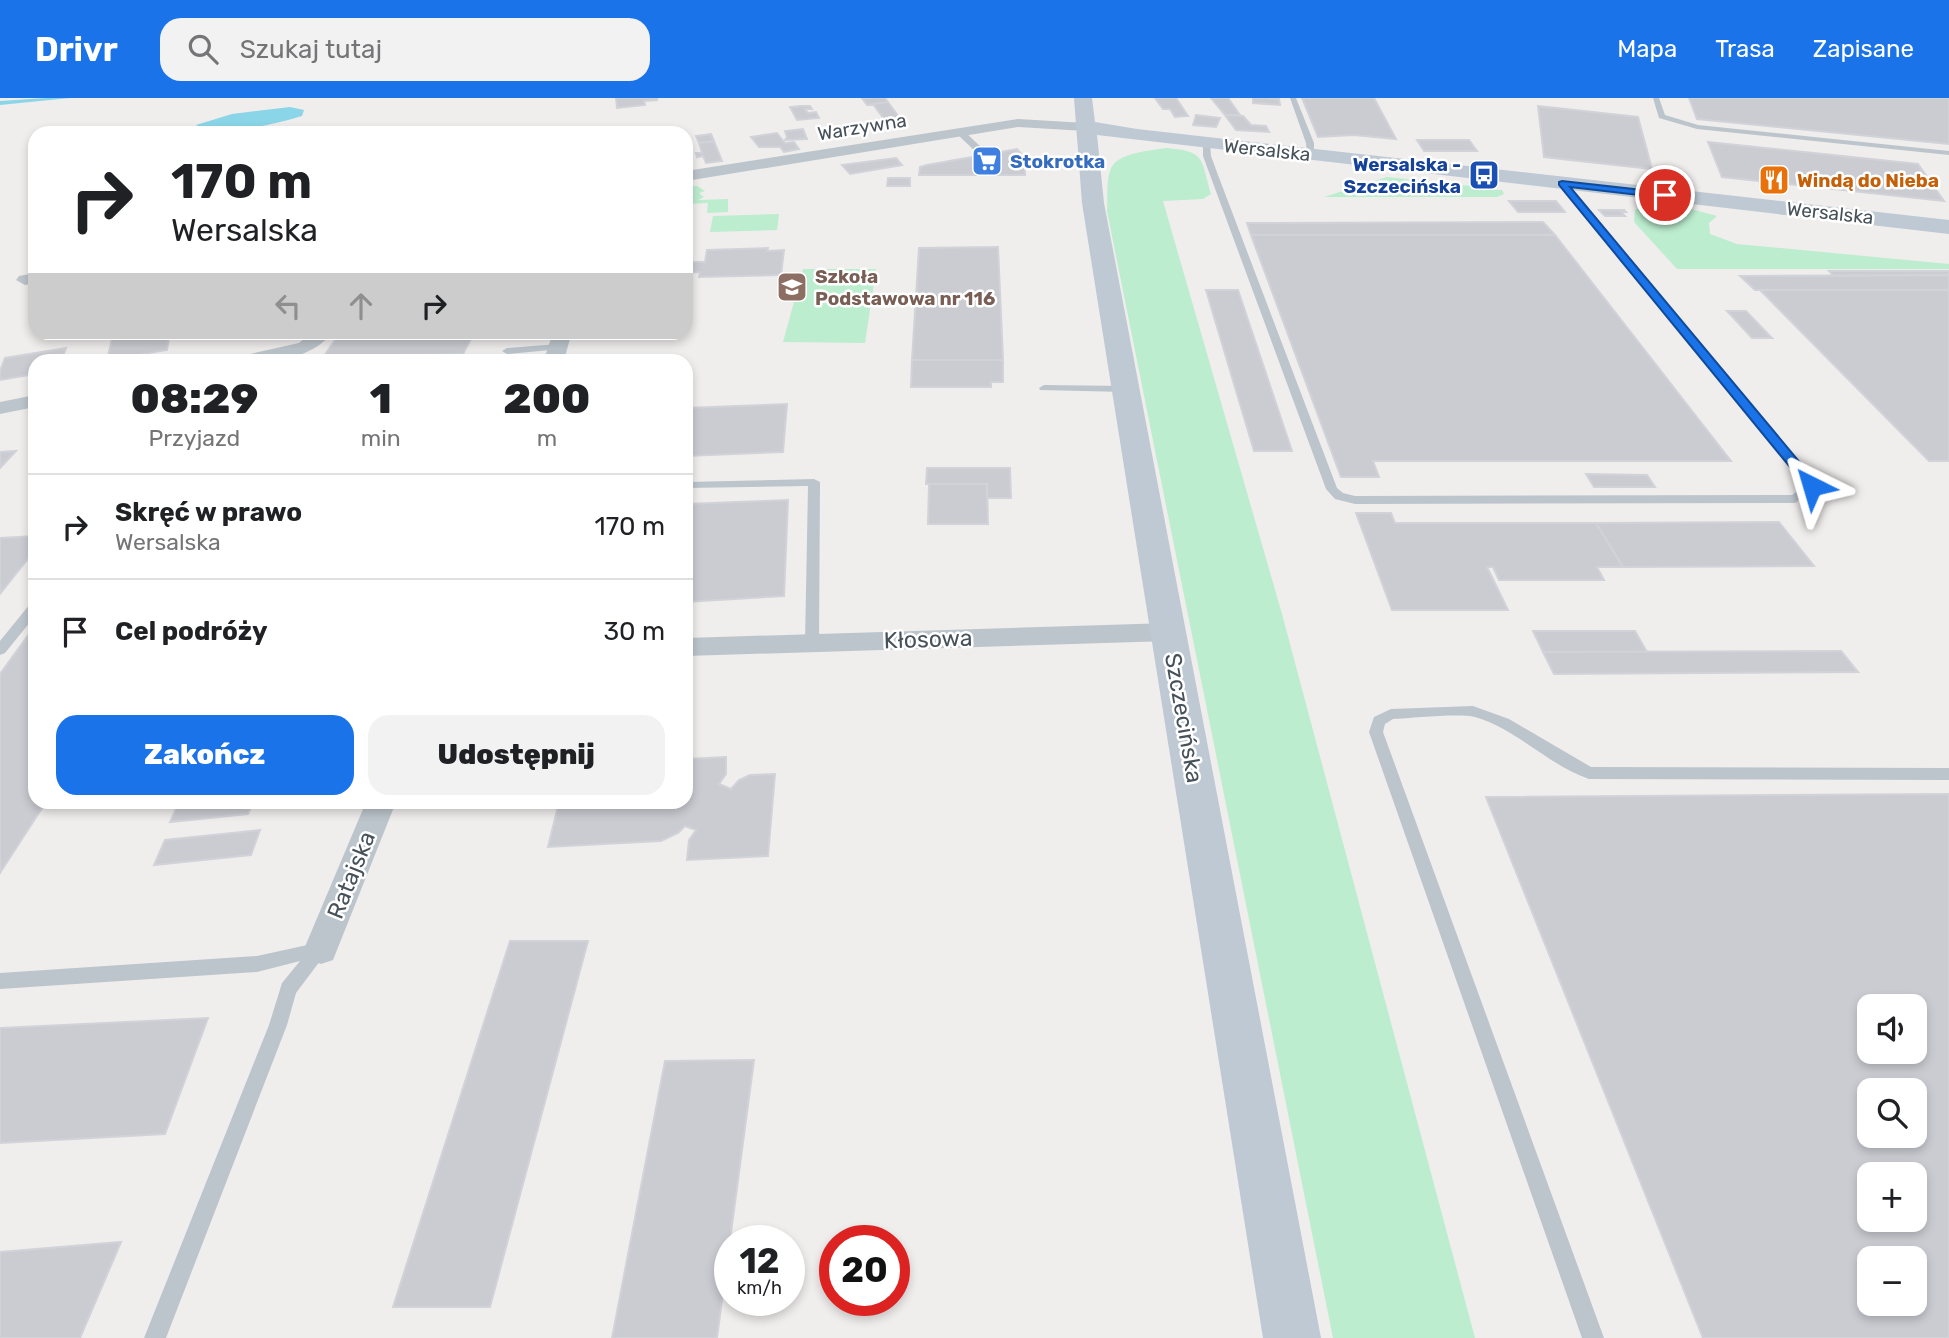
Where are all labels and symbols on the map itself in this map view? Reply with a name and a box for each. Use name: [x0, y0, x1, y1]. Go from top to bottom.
street label: Warzywna: [816, 109, 908, 145]
street label: Wersalska: [1222, 134, 1312, 166]
supermarket icon: Stokrotka: [970, 144, 1004, 178]
place label: Stokrotka: [1010, 150, 1105, 173]
place label: Wersalska - Szczecińska: [1344, 153, 1461, 198]
bus stop icon: Wersalska - Szczecińska: [1467, 158, 1501, 192]
restaurant icon: Windą do Nieba: [1757, 163, 1791, 197]
pin: [1635, 165, 1695, 225]
place label: Windą do Nieba: [1797, 169, 1939, 192]
street label: Wersalska: [1785, 197, 1875, 229]
place label: Szkoła Podstawowa nr 116: [815, 265, 995, 310]
school or university icon: Szkoła Podstawowa nr 116: [775, 270, 809, 304]
position arrow: [1775, 449, 1849, 523]
street label: Kłosowa: [883, 623, 973, 655]
street label: Szczecińska: [1159, 651, 1209, 785]
street label: Ratajska: [321, 827, 381, 923]
speed limit sign: 20: [819, 1225, 910, 1316]

